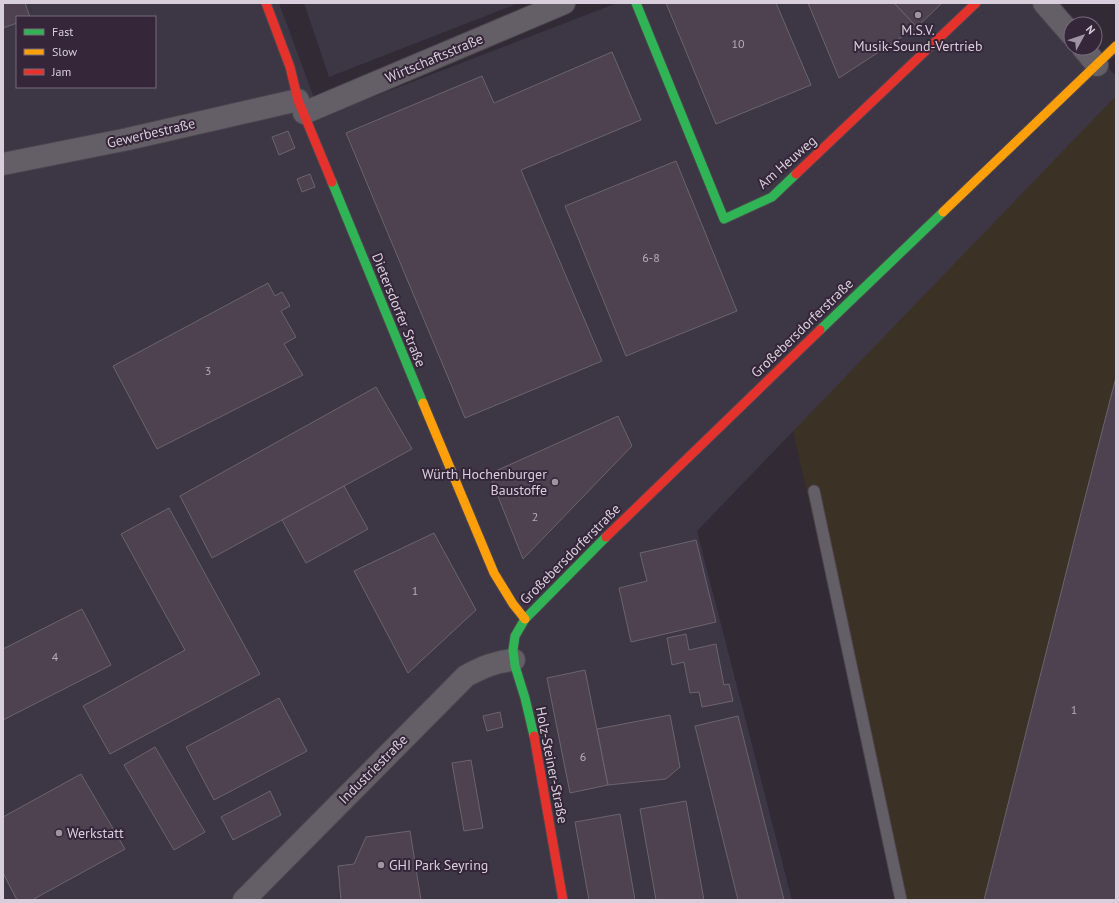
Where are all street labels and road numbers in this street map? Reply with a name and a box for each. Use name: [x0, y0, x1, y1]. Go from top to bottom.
street label: Wirtschaftsstraße: [382, 29, 486, 87]
street label: Gewerbestraße: [105, 114, 197, 152]
street label: Am Heuweg: [754, 132, 820, 192]
street label: Dietersdorfer Straße: [368, 250, 430, 370]
street label: Großebersdorferstraße: [747, 275, 857, 381]
street label: Großebersdorferstraße: [516, 500, 624, 608]
street label: Holz-Steiner-Straße: [532, 705, 572, 825]
street label: Industriestraße: [335, 731, 411, 807]

